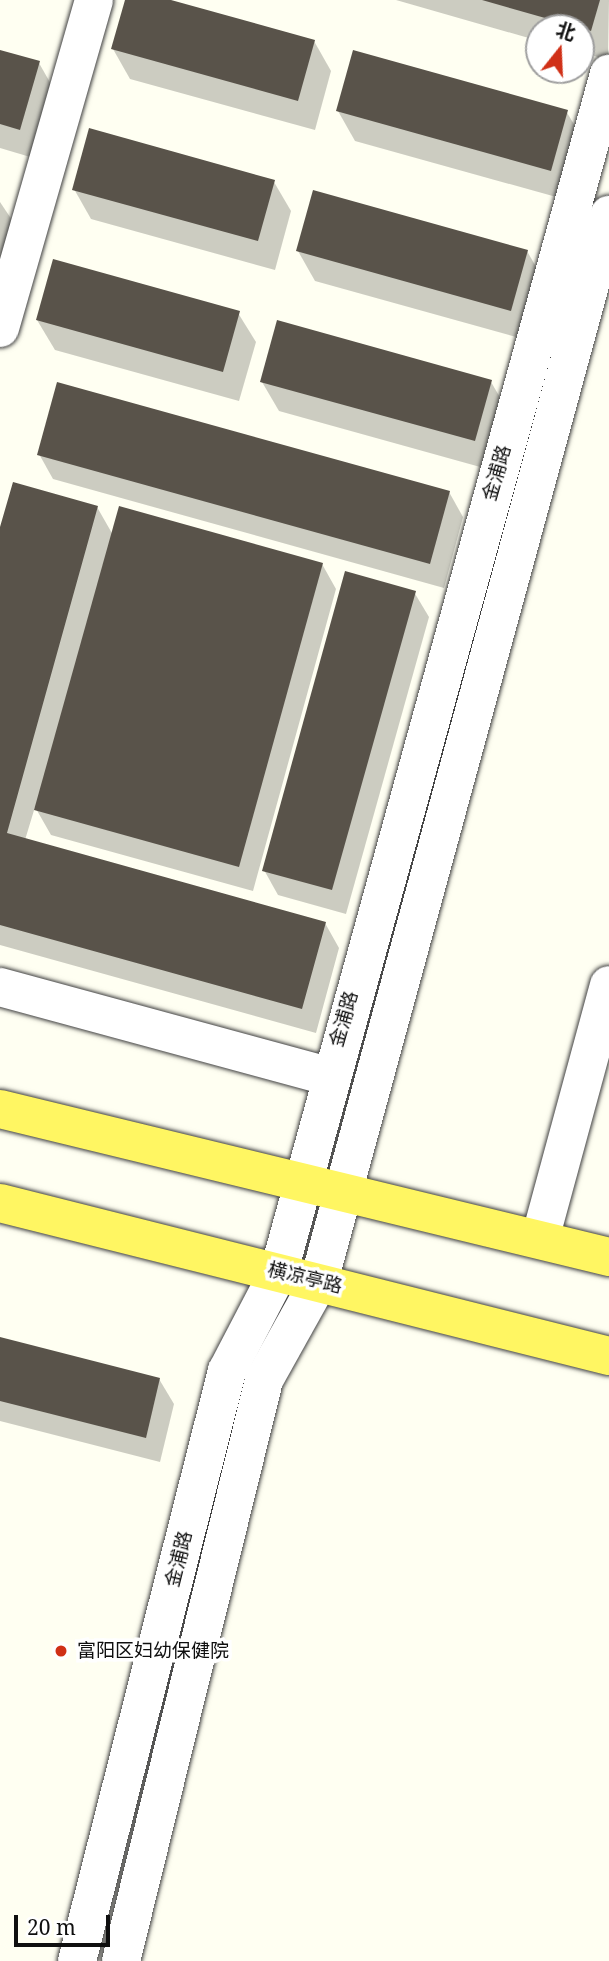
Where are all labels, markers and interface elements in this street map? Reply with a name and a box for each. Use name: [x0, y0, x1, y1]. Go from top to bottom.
north arrow: [525, 14, 595, 84]
text: 北: [553, 16, 579, 46]
street label: 金浦路: [478, 442, 516, 504]
street label: 金浦路: [325, 988, 363, 1050]
street label: 横凉亭路: [265, 1258, 345, 1298]
street label: 金浦路: [161, 1529, 197, 1589]
place label: 富阳区妇幼保健院: [77, 1640, 229, 1662]
marker: 富阳区妇幼保健院: [51, 1641, 71, 1661]
scale bar: [18, 1902, 114, 1946]
text: 20 m: [27, 1913, 76, 1941]

